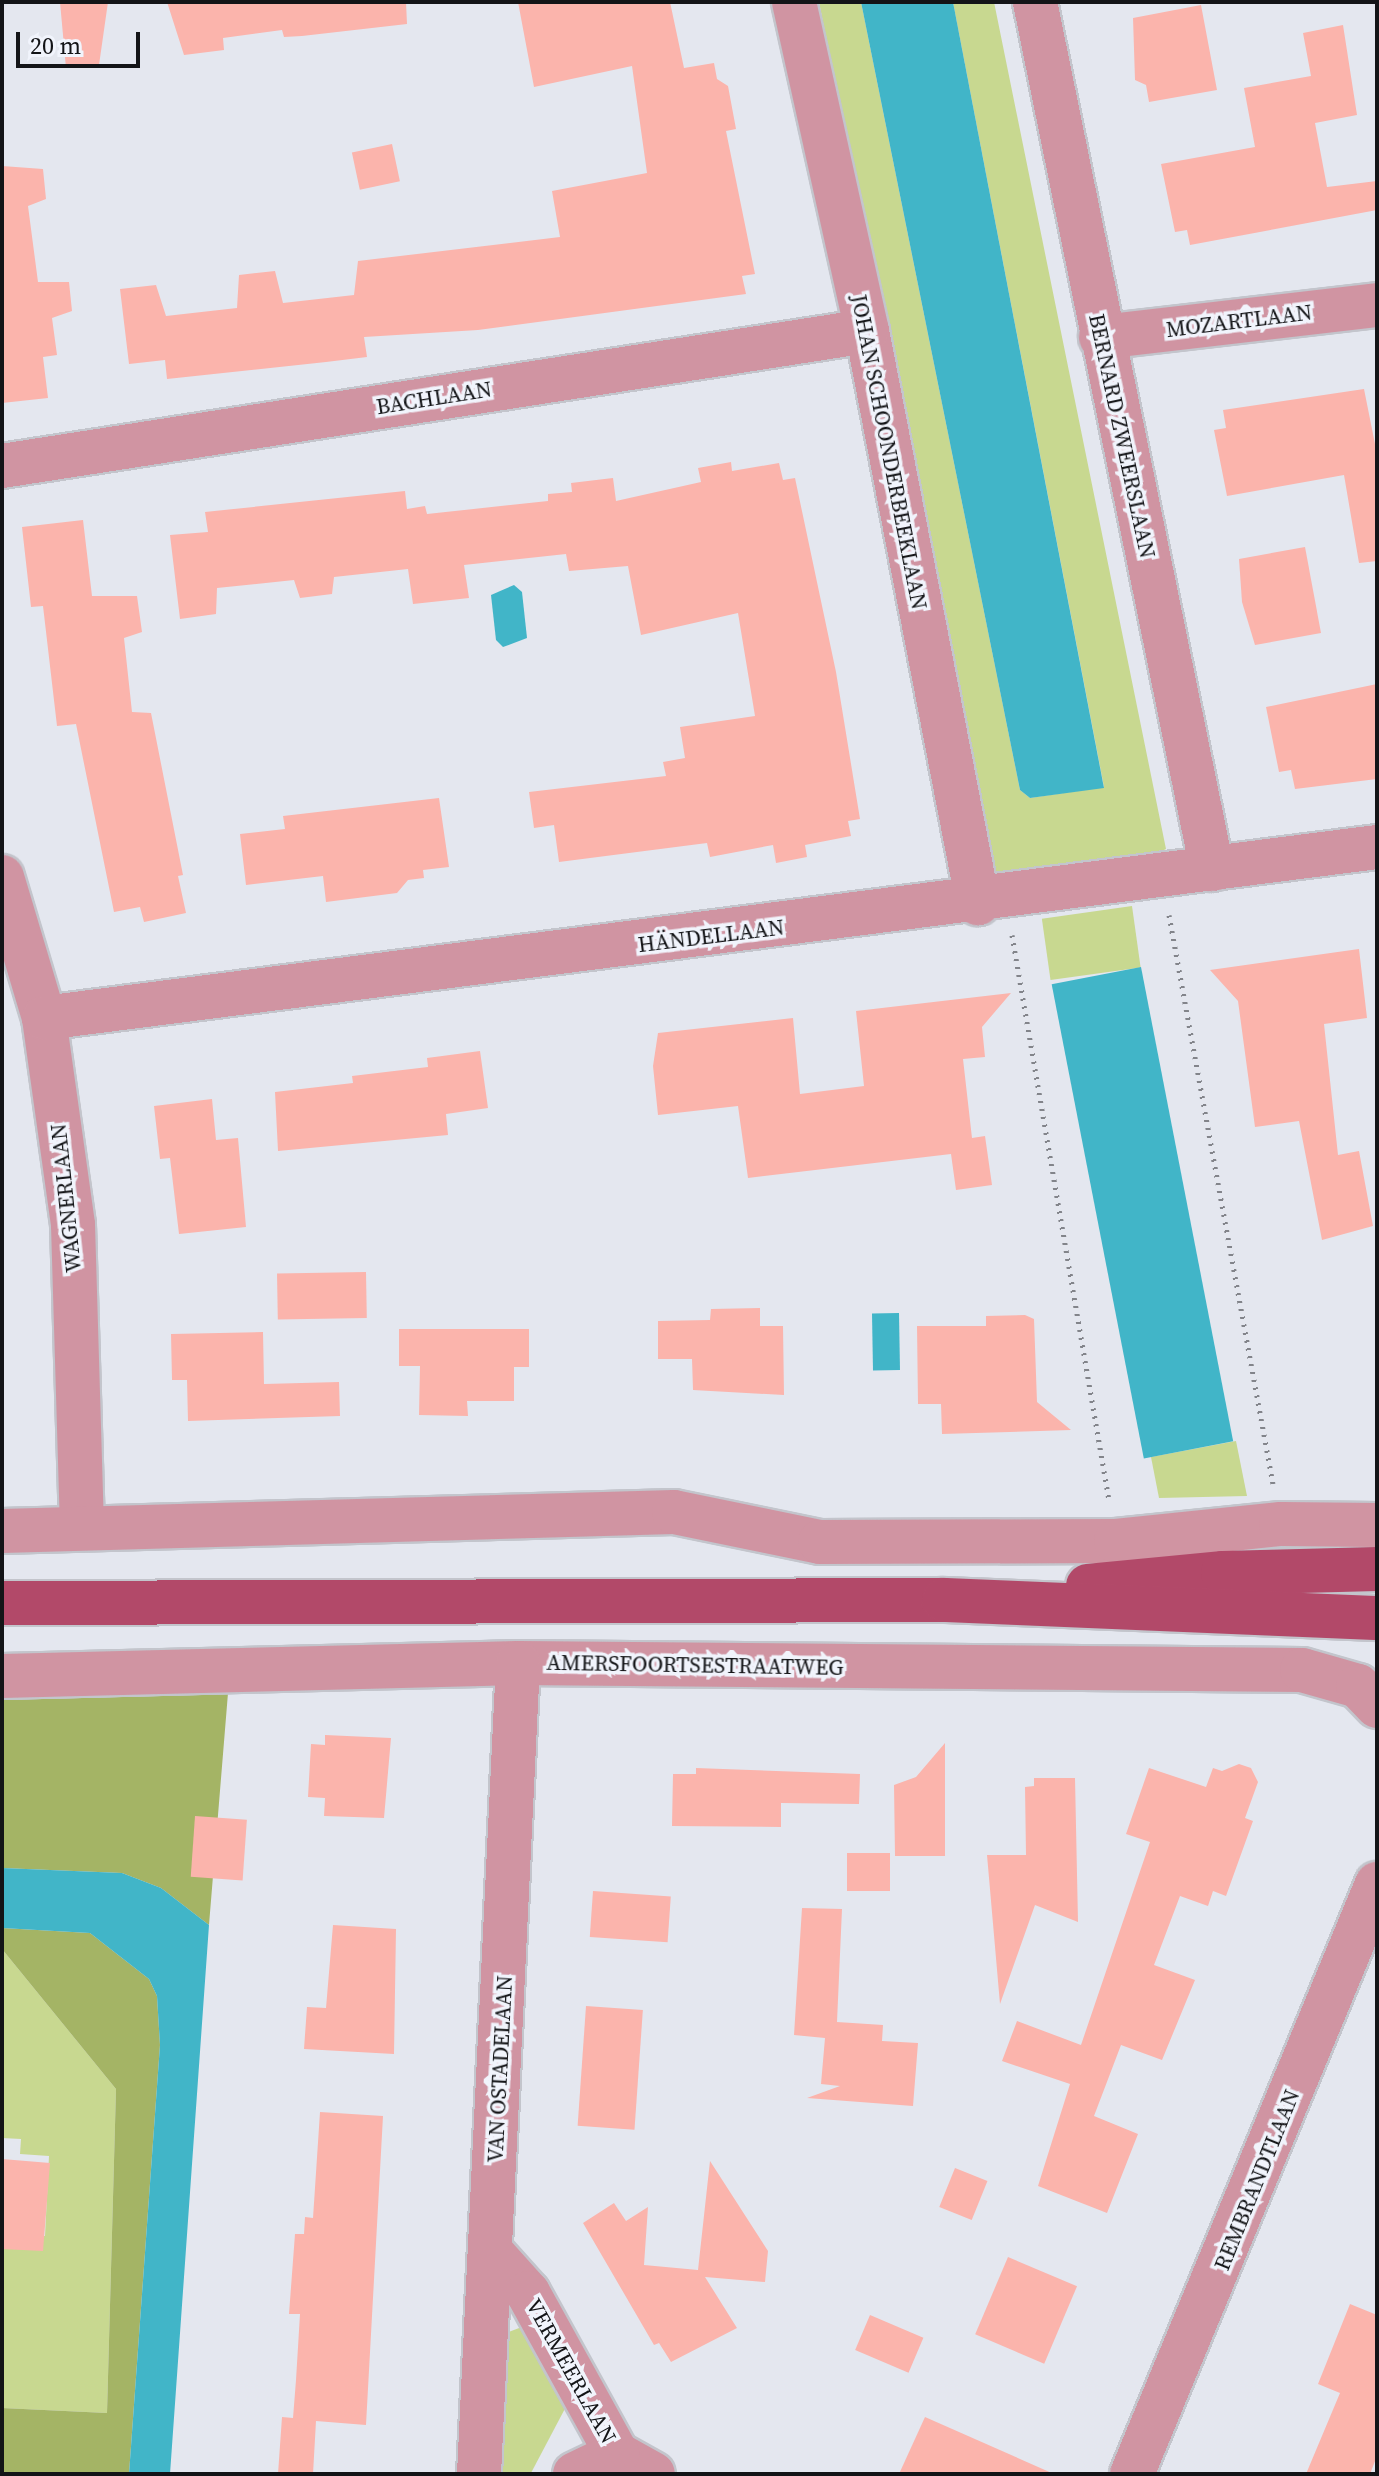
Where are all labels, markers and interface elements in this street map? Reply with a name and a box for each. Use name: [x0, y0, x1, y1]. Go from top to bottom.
scale bar: [20, 16, 144, 66]
text: 20 m: [30, 29, 81, 62]
street label: JOHAN SCHOONDERBEEKLAAN: [845, 292, 933, 612]
street label: MOZARTLAAN: [1165, 299, 1313, 343]
street label: BERNARD ZWEERSLAAN: [1083, 311, 1161, 561]
street label: BACHLAAN: [374, 376, 494, 420]
street label: HÄNDELLAAN: [636, 914, 786, 958]
street label: WAGNERLAAN: [45, 1122, 87, 1274]
street label: AMERSFOORTSESTRAATWEG: [546, 1649, 844, 1681]
street label: VAN OSTADELAAN: [482, 1975, 518, 2163]
street label: REMBRANDTLAAN: [1209, 2086, 1305, 2274]
street label: VERMEERLAAN: [520, 2294, 622, 2448]

